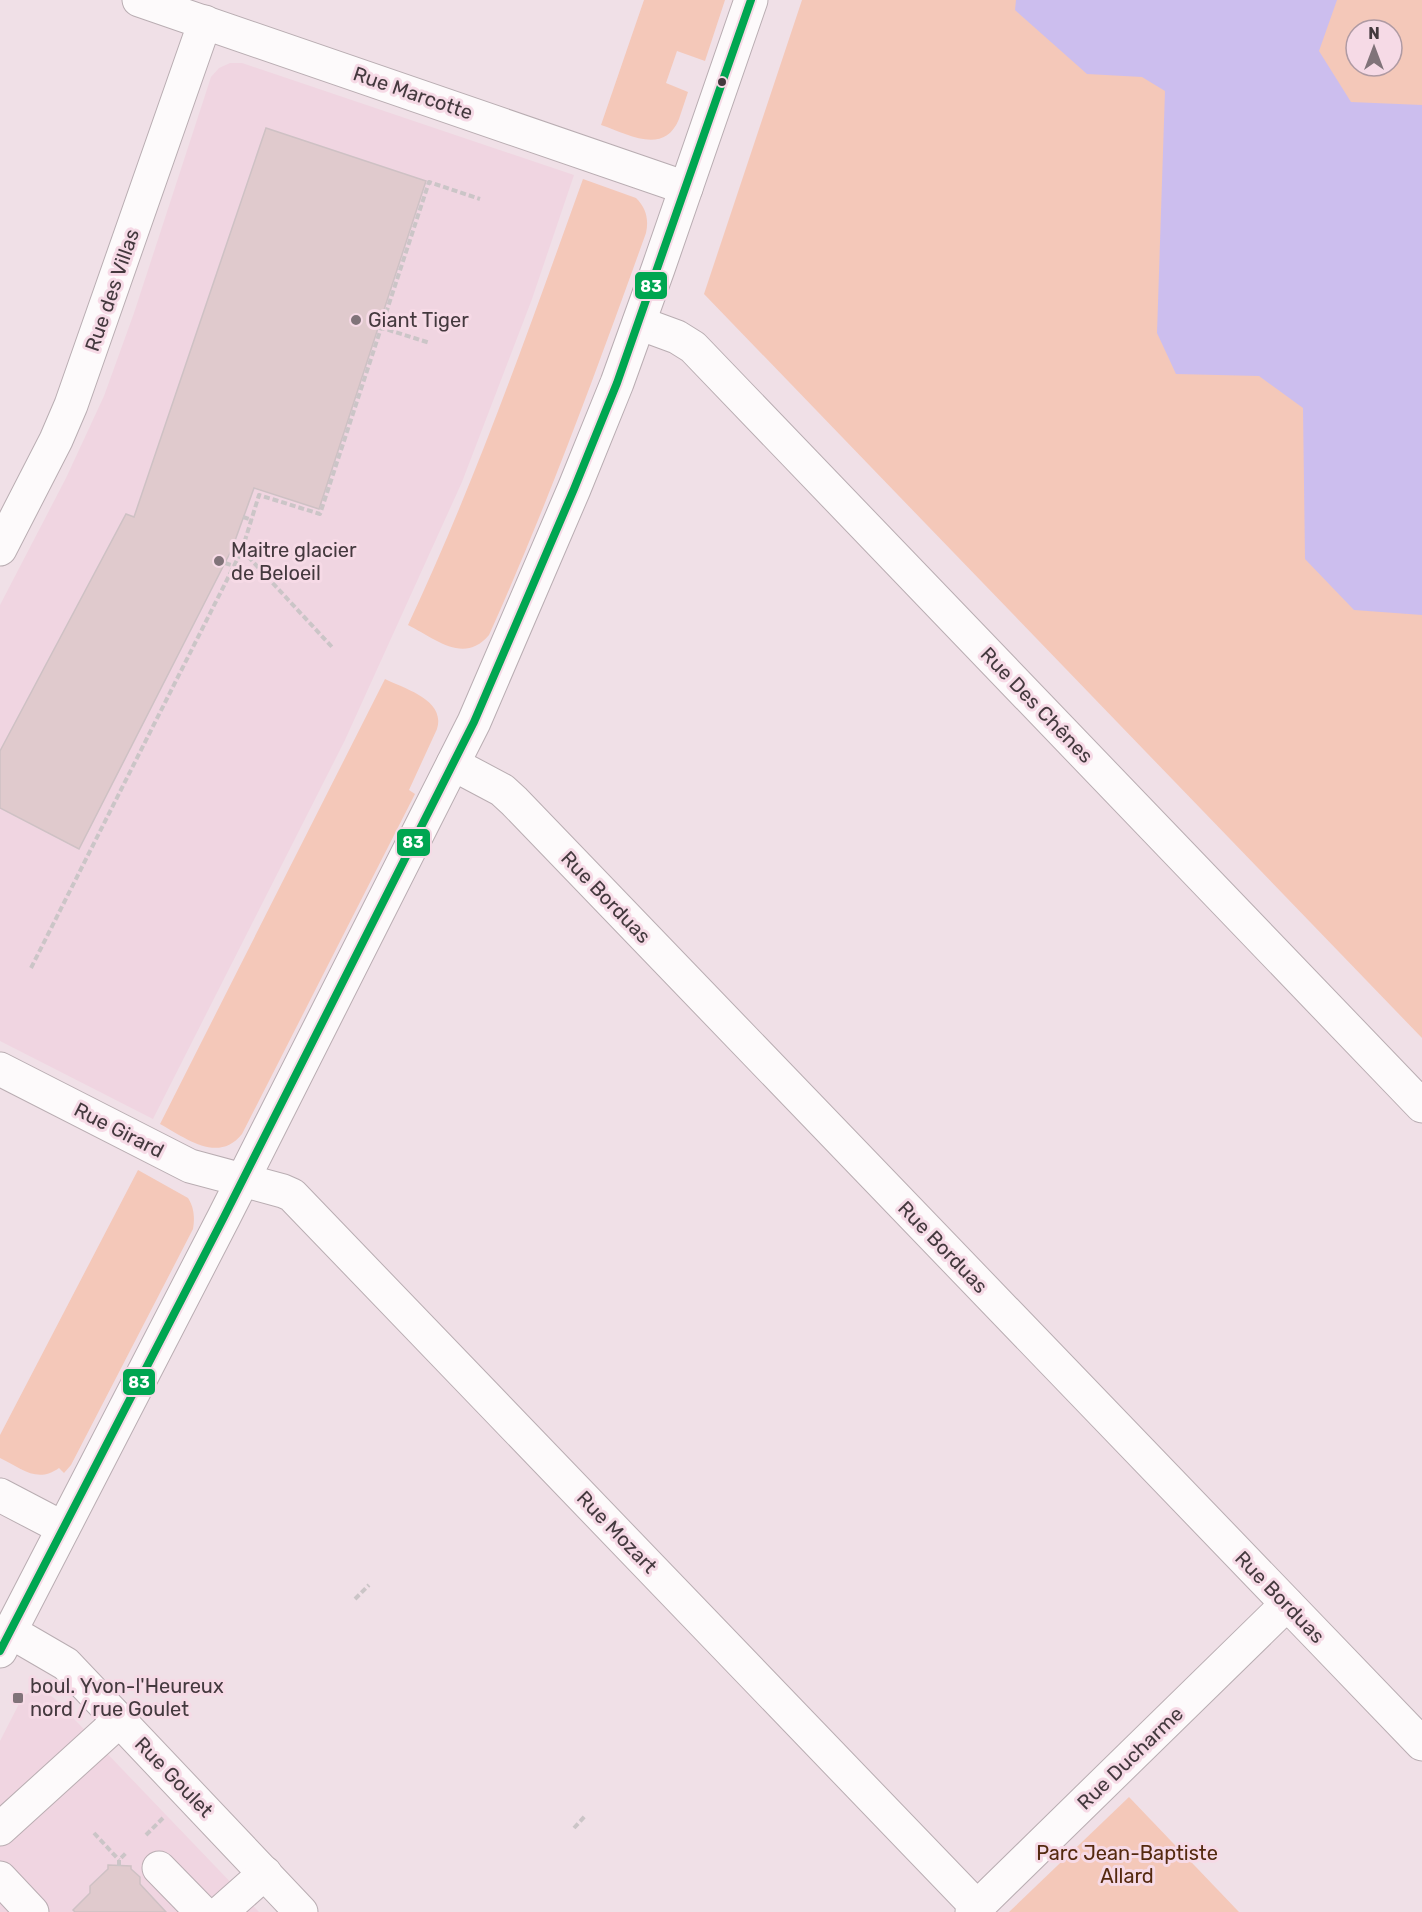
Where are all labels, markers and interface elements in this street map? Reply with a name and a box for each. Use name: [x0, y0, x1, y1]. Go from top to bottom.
north arrow: [1344, 18, 1404, 78]
text: N: [1368, 24, 1380, 43]
street label: Rue Marcotte: [350, 61, 476, 125]
unlabelled marker: [716, 76, 728, 88]
street label: Rue des Villas: [80, 226, 144, 354]
line badge: 83: [634, 271, 668, 300]
text: 83: [640, 277, 662, 296]
place label: Giant Tiger: [368, 308, 469, 332]
marker: Giant Tiger: [349, 313, 363, 327]
place label: Maitre glacier de Beloeil: [231, 538, 357, 585]
marker: Maitre glacier de Beloeil: [212, 554, 226, 568]
street label: Rue Des Chênes: [976, 642, 1098, 768]
line badge: 83: [396, 828, 431, 857]
text: 83: [402, 833, 424, 852]
street label: Rue Borduas: [556, 846, 656, 948]
street label: Rue Girard: [70, 1097, 168, 1163]
street label: Rue Borduas: [893, 1196, 993, 1298]
line badge: 83: [122, 1368, 156, 1396]
text: 83: [128, 1373, 150, 1392]
street label: Rue Mozart: [572, 1486, 662, 1578]
street label: Rue Borduas: [1230, 1546, 1330, 1648]
place label: boul. Yvon-l'Heureux nord / rue Goulet: [30, 1674, 224, 1721]
marker: boul. Yvon-l'Heureux nord / rue Goulet: [11, 1691, 25, 1705]
street label: Rue Ducharme: [1072, 1701, 1188, 1815]
street label: Rue Goulet: [130, 1732, 218, 1822]
park label: Parc Jean-Baptiste Allard: [1036, 1841, 1218, 1888]

